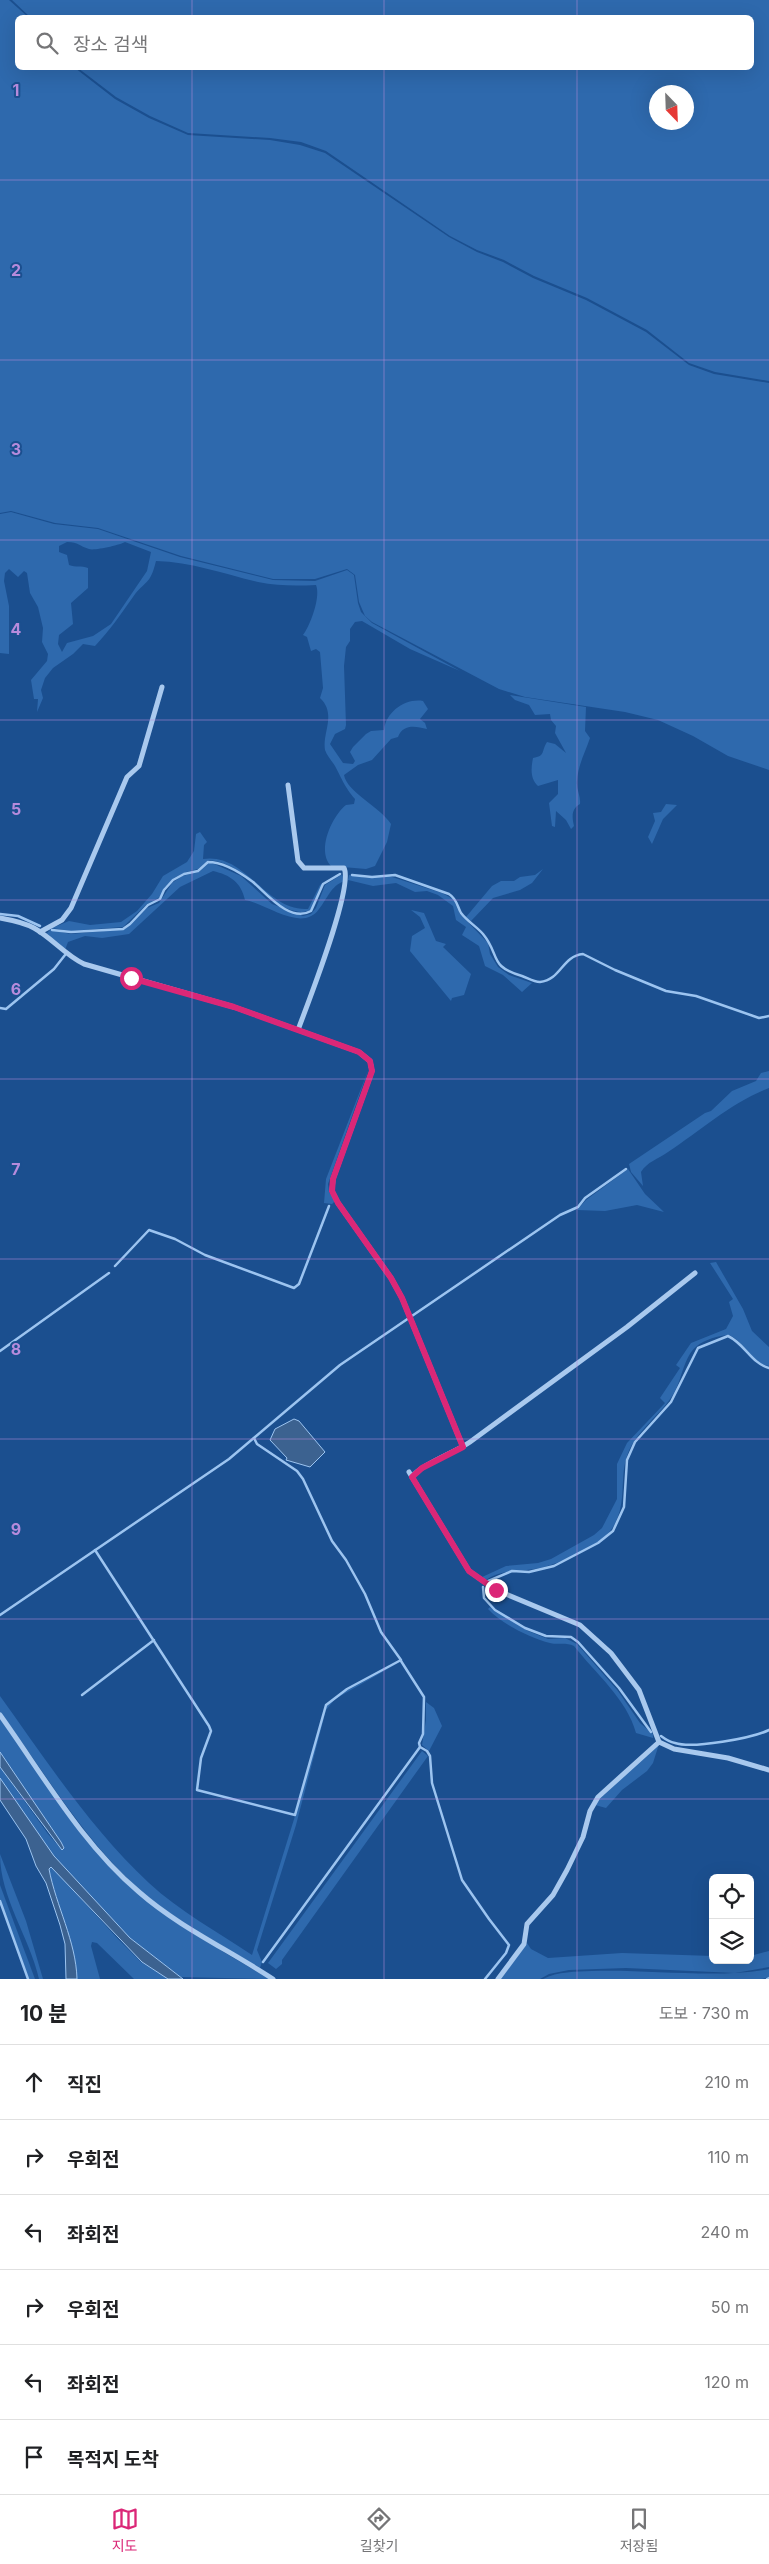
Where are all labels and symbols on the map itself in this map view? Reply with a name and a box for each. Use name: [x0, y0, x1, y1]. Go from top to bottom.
text: 1: [13, 80, 19, 100]
north arrow: [649, 85, 694, 130]
text: 2: [11, 260, 21, 280]
text: 3: [11, 439, 21, 459]
text: 4: [11, 619, 22, 639]
text: 5: [11, 799, 21, 819]
route start: [120, 967, 143, 990]
text: 6: [11, 979, 21, 999]
text: 7: [11, 1159, 21, 1179]
text: 8: [11, 1339, 21, 1359]
text: 9: [11, 1519, 21, 1539]
route end: [485, 1579, 508, 1602]

